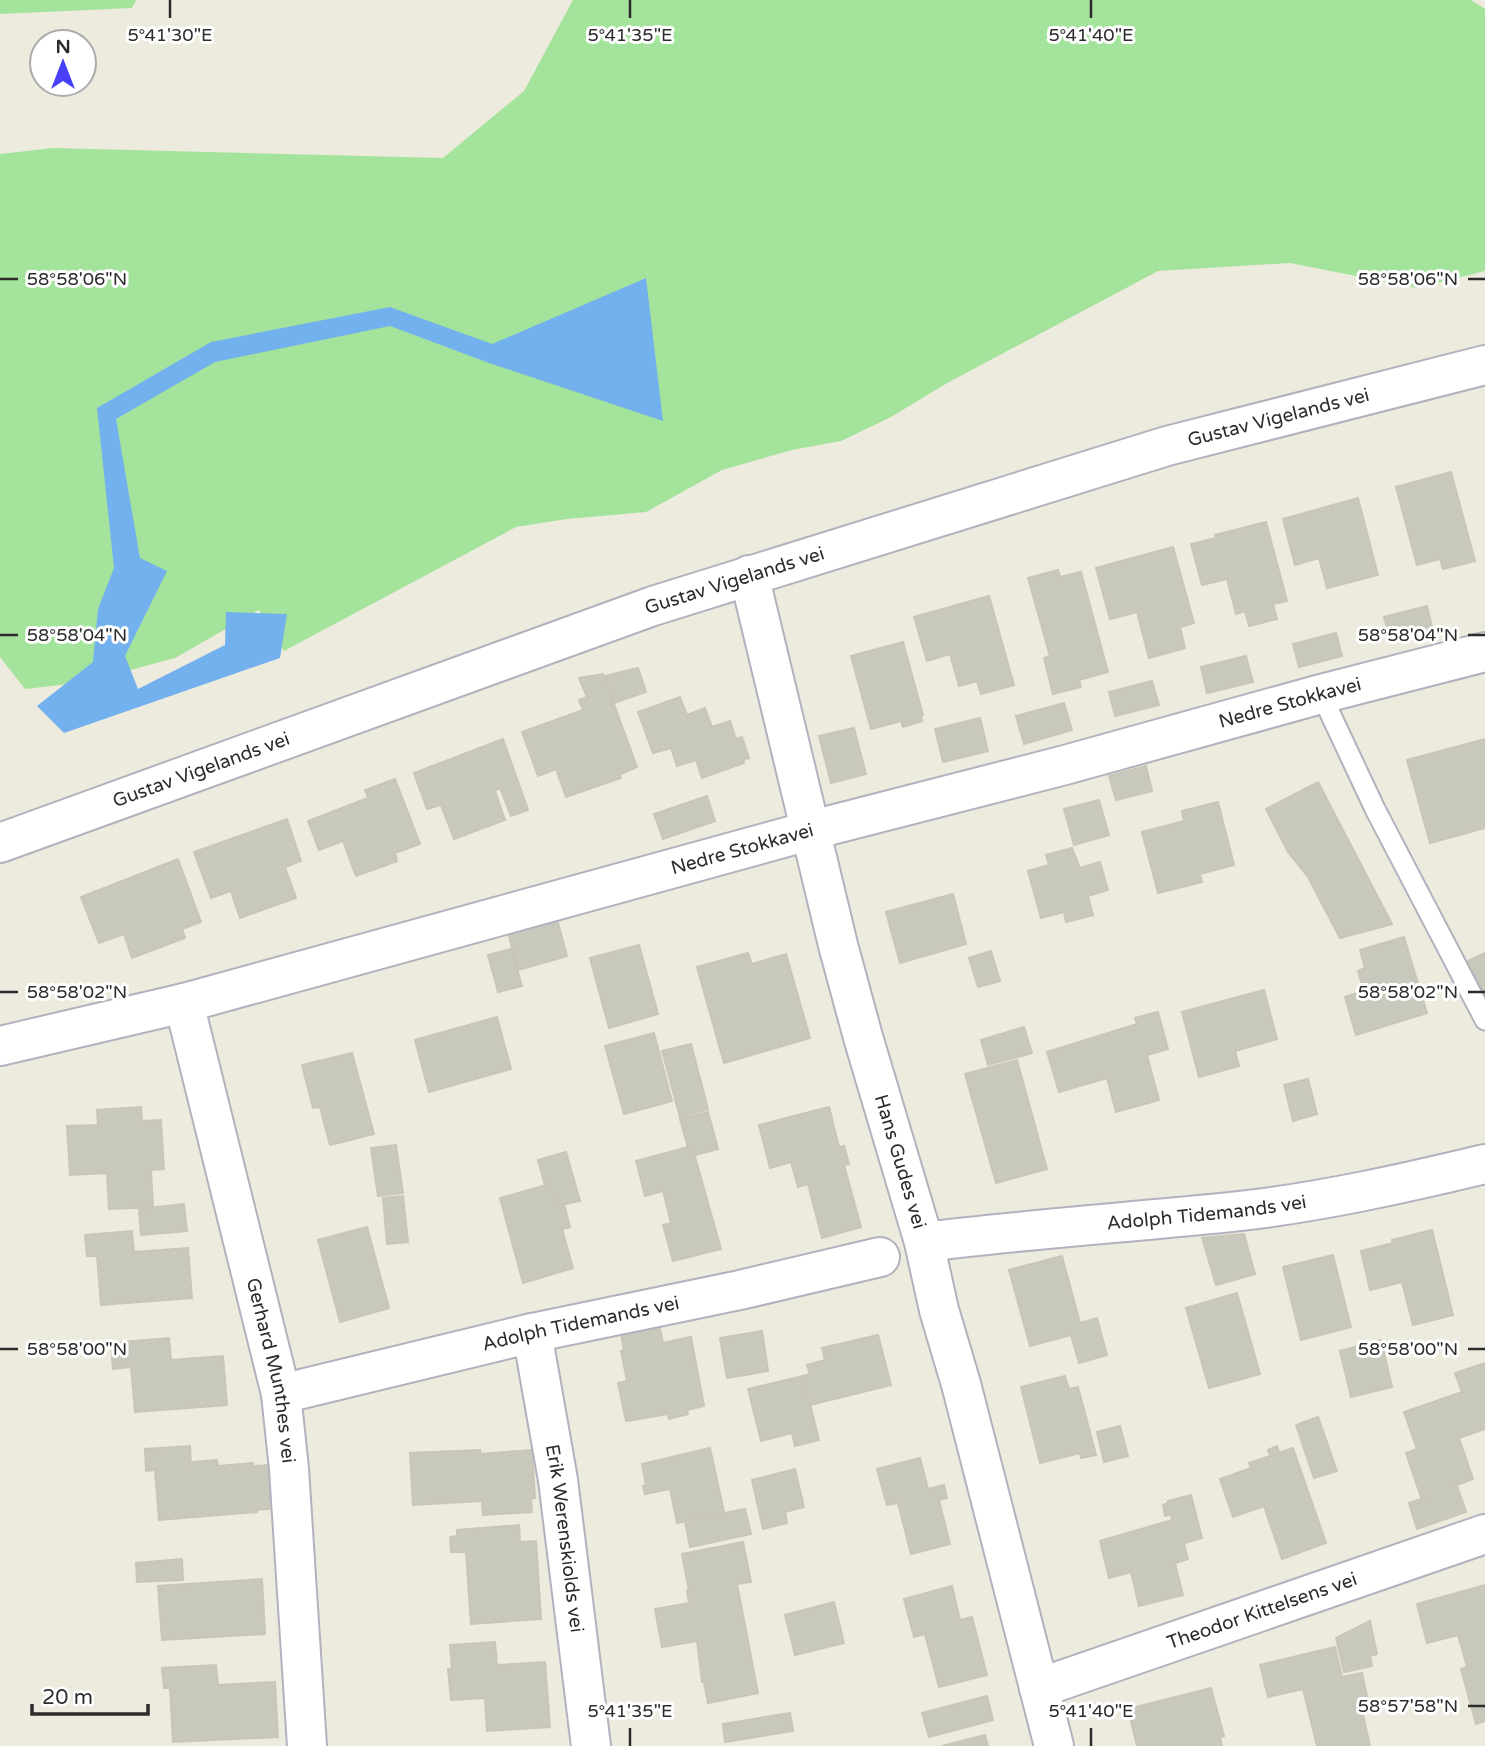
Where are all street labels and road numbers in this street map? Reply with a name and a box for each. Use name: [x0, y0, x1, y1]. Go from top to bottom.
street label: Gustav Vigelands vei: [1185, 384, 1372, 451]
street label: Gustav Vigelands vei: [642, 542, 827, 619]
street label: Nedre Stokkavei: [1216, 673, 1364, 733]
street label: Gustav Vigelands vei: [110, 728, 293, 812]
street label: Nedre Stokkavei: [668, 819, 816, 879]
street label: Hans Gudes vei: [870, 1092, 930, 1231]
street label: Adolph Tidemands vei: [1106, 1191, 1308, 1235]
street label: Gerhard Munthes vei: [242, 1276, 299, 1464]
street label: Adolph Tidemands vei: [480, 1292, 681, 1356]
street label: Erik Werenskiolds vei: [541, 1442, 588, 1634]
street label: Theodor Kittelsens vei: [1164, 1568, 1360, 1654]

